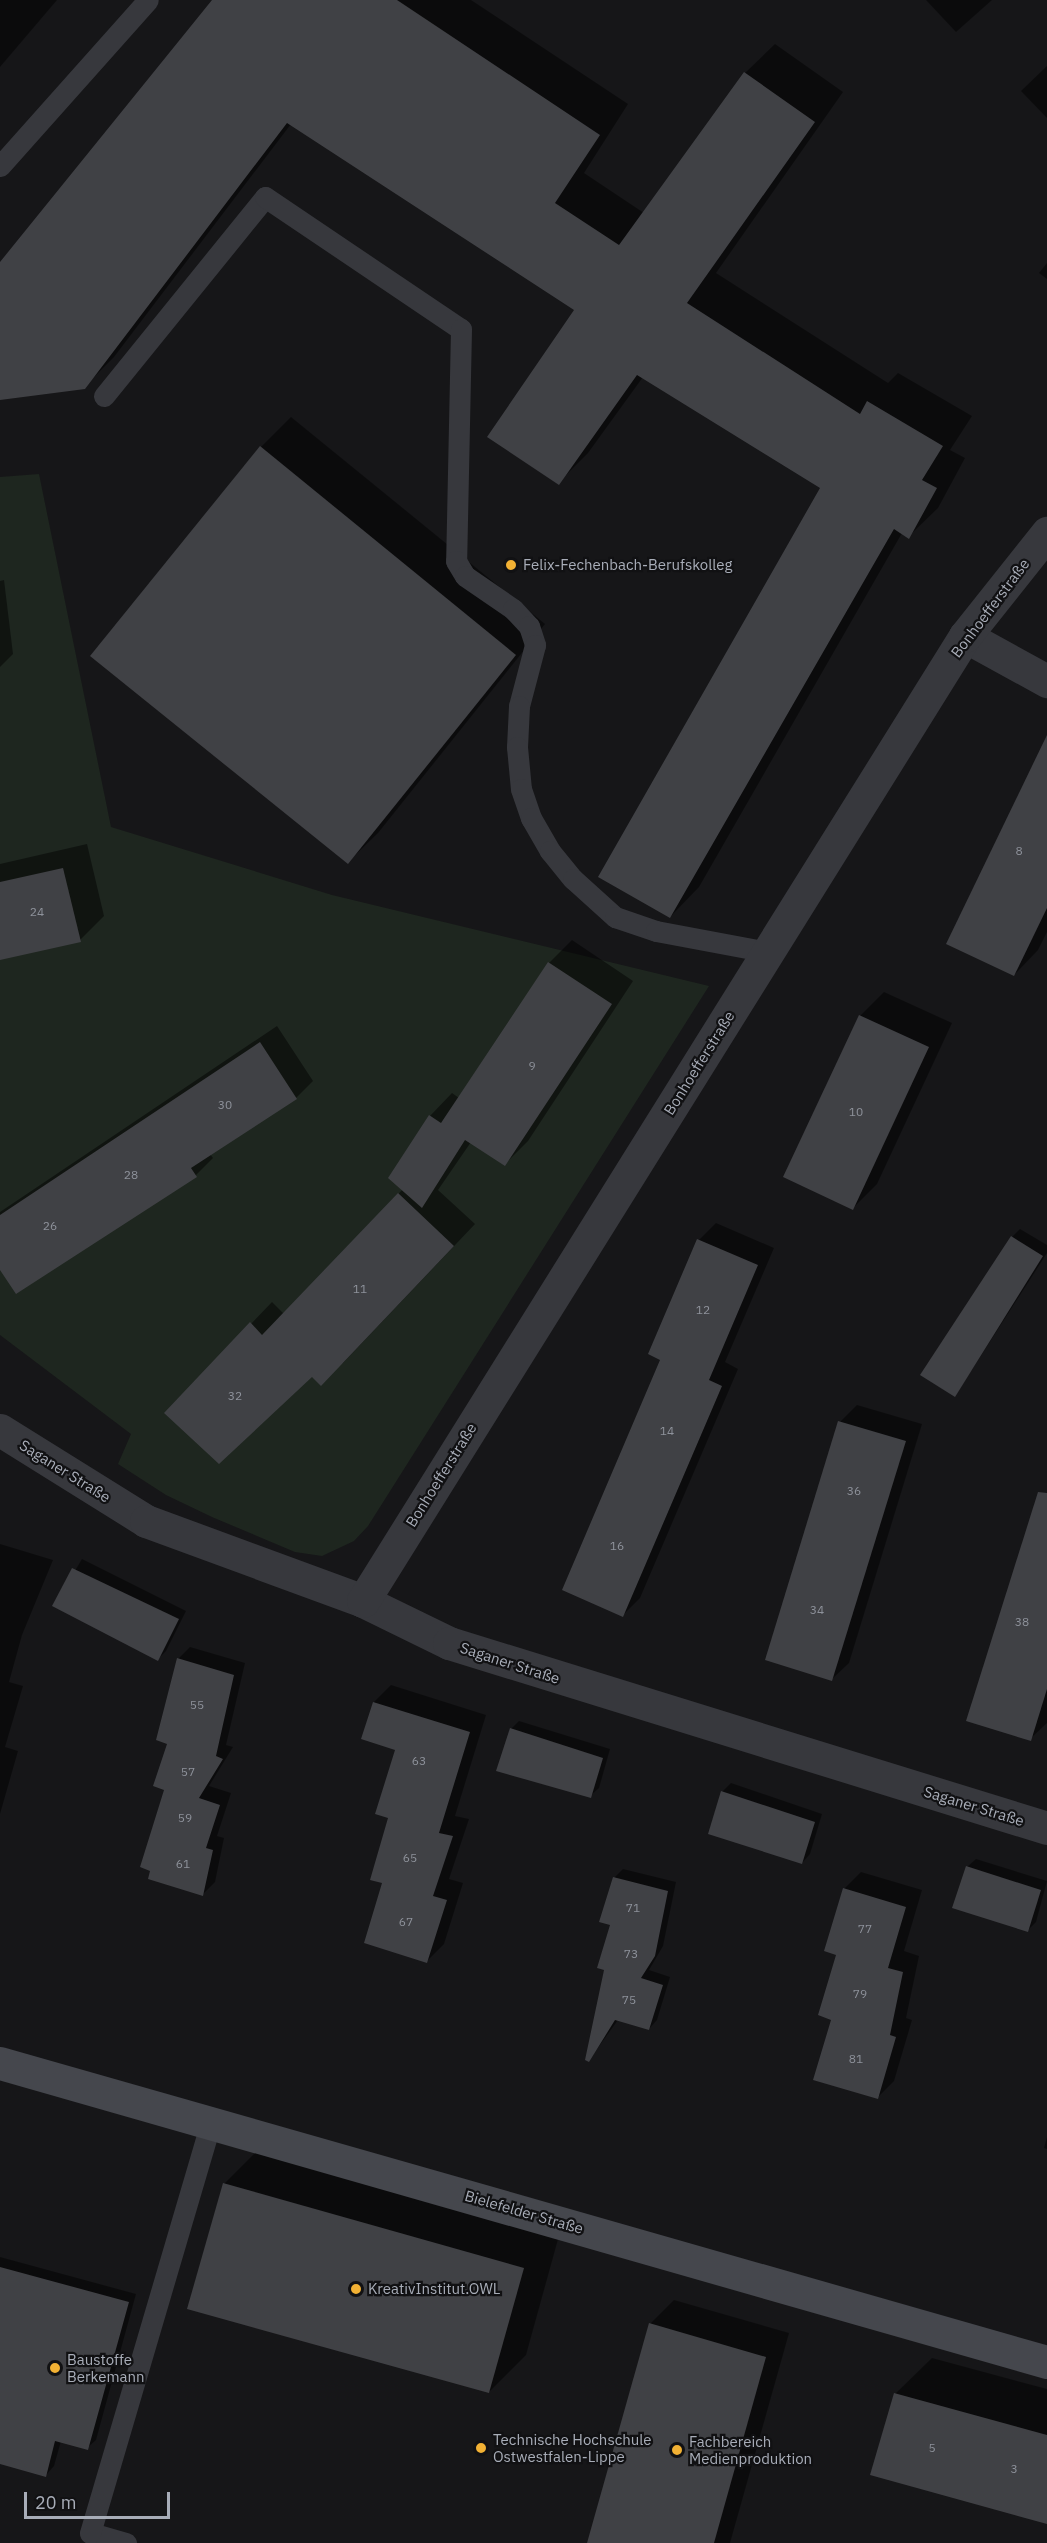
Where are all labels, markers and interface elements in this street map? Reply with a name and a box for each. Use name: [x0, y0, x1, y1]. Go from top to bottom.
street label: Bonhoefferstraße: [947, 555, 1033, 661]
place label: Felix-Fechenbach-Berufskolleg: [523, 556, 732, 574]
marker: Felix-Fechenbach-Berufskolleg: [504, 558, 518, 572]
house number: 8: [1015, 844, 1023, 858]
house number: 24: [30, 905, 44, 919]
street label: Bonhoefferstraße: [660, 1008, 738, 1118]
house number: 9: [528, 1059, 536, 1073]
house number: 30: [218, 1098, 232, 1112]
house number: 10: [849, 1105, 863, 1119]
house number: 28: [124, 1168, 138, 1182]
house number: 26: [43, 1219, 57, 1233]
house number: 11: [353, 1282, 367, 1296]
house number: 12: [696, 1303, 710, 1317]
house number: 32: [228, 1389, 242, 1403]
street label: Bonhoefferstraße: [402, 1420, 480, 1530]
house number: 14: [660, 1424, 674, 1438]
street label: Saganer Straße: [16, 1436, 114, 1506]
house number: 36: [847, 1484, 861, 1498]
house number: 16: [610, 1539, 624, 1553]
house number: 34: [810, 1603, 824, 1617]
house number: 38: [1015, 1615, 1029, 1629]
street label: Saganer Straße: [458, 1638, 562, 1688]
house number: 55: [190, 1698, 204, 1712]
house number: 63: [412, 1754, 426, 1768]
house number: 57: [181, 1765, 195, 1779]
street label: Saganer Straße: [922, 1782, 1026, 1830]
house number: 59: [178, 1811, 192, 1825]
house number: 65: [403, 1851, 417, 1865]
house number: 61: [176, 1857, 190, 1871]
house number: 71: [626, 1901, 640, 1915]
house number: 67: [399, 1915, 413, 1929]
house number: 77: [858, 1922, 872, 1936]
house number: 73: [624, 1947, 638, 1961]
house number: 79: [853, 1987, 867, 2001]
house number: 75: [622, 1993, 636, 2007]
house number: 81: [849, 2052, 863, 2066]
street label: Bielefelder Straße: [463, 2186, 585, 2238]
place label: KreativInstitut.OWL: [368, 2280, 500, 2298]
marker: KreativInstitut.OWL: [349, 2282, 363, 2296]
place label: Baustoffe Berkemann: [67, 2350, 145, 2385]
marker: Baustoffe Berkemann: [48, 2361, 62, 2375]
place label: Technische Hochschule Ostwestfalen-Lippe: [493, 2430, 652, 2465]
place label: Fachbereich Medienproduktion: [689, 2432, 812, 2467]
marker: Technische Hochschule Ostwestfalen-Lippe: [474, 2441, 488, 2455]
house number: 5: [928, 2441, 936, 2455]
marker: Fachbereich Medienproduktion: [670, 2443, 684, 2457]
house number: 3: [1010, 2462, 1018, 2476]
scale bar: [27, 2480, 172, 2518]
text: 20 m: [35, 2491, 77, 2514]

